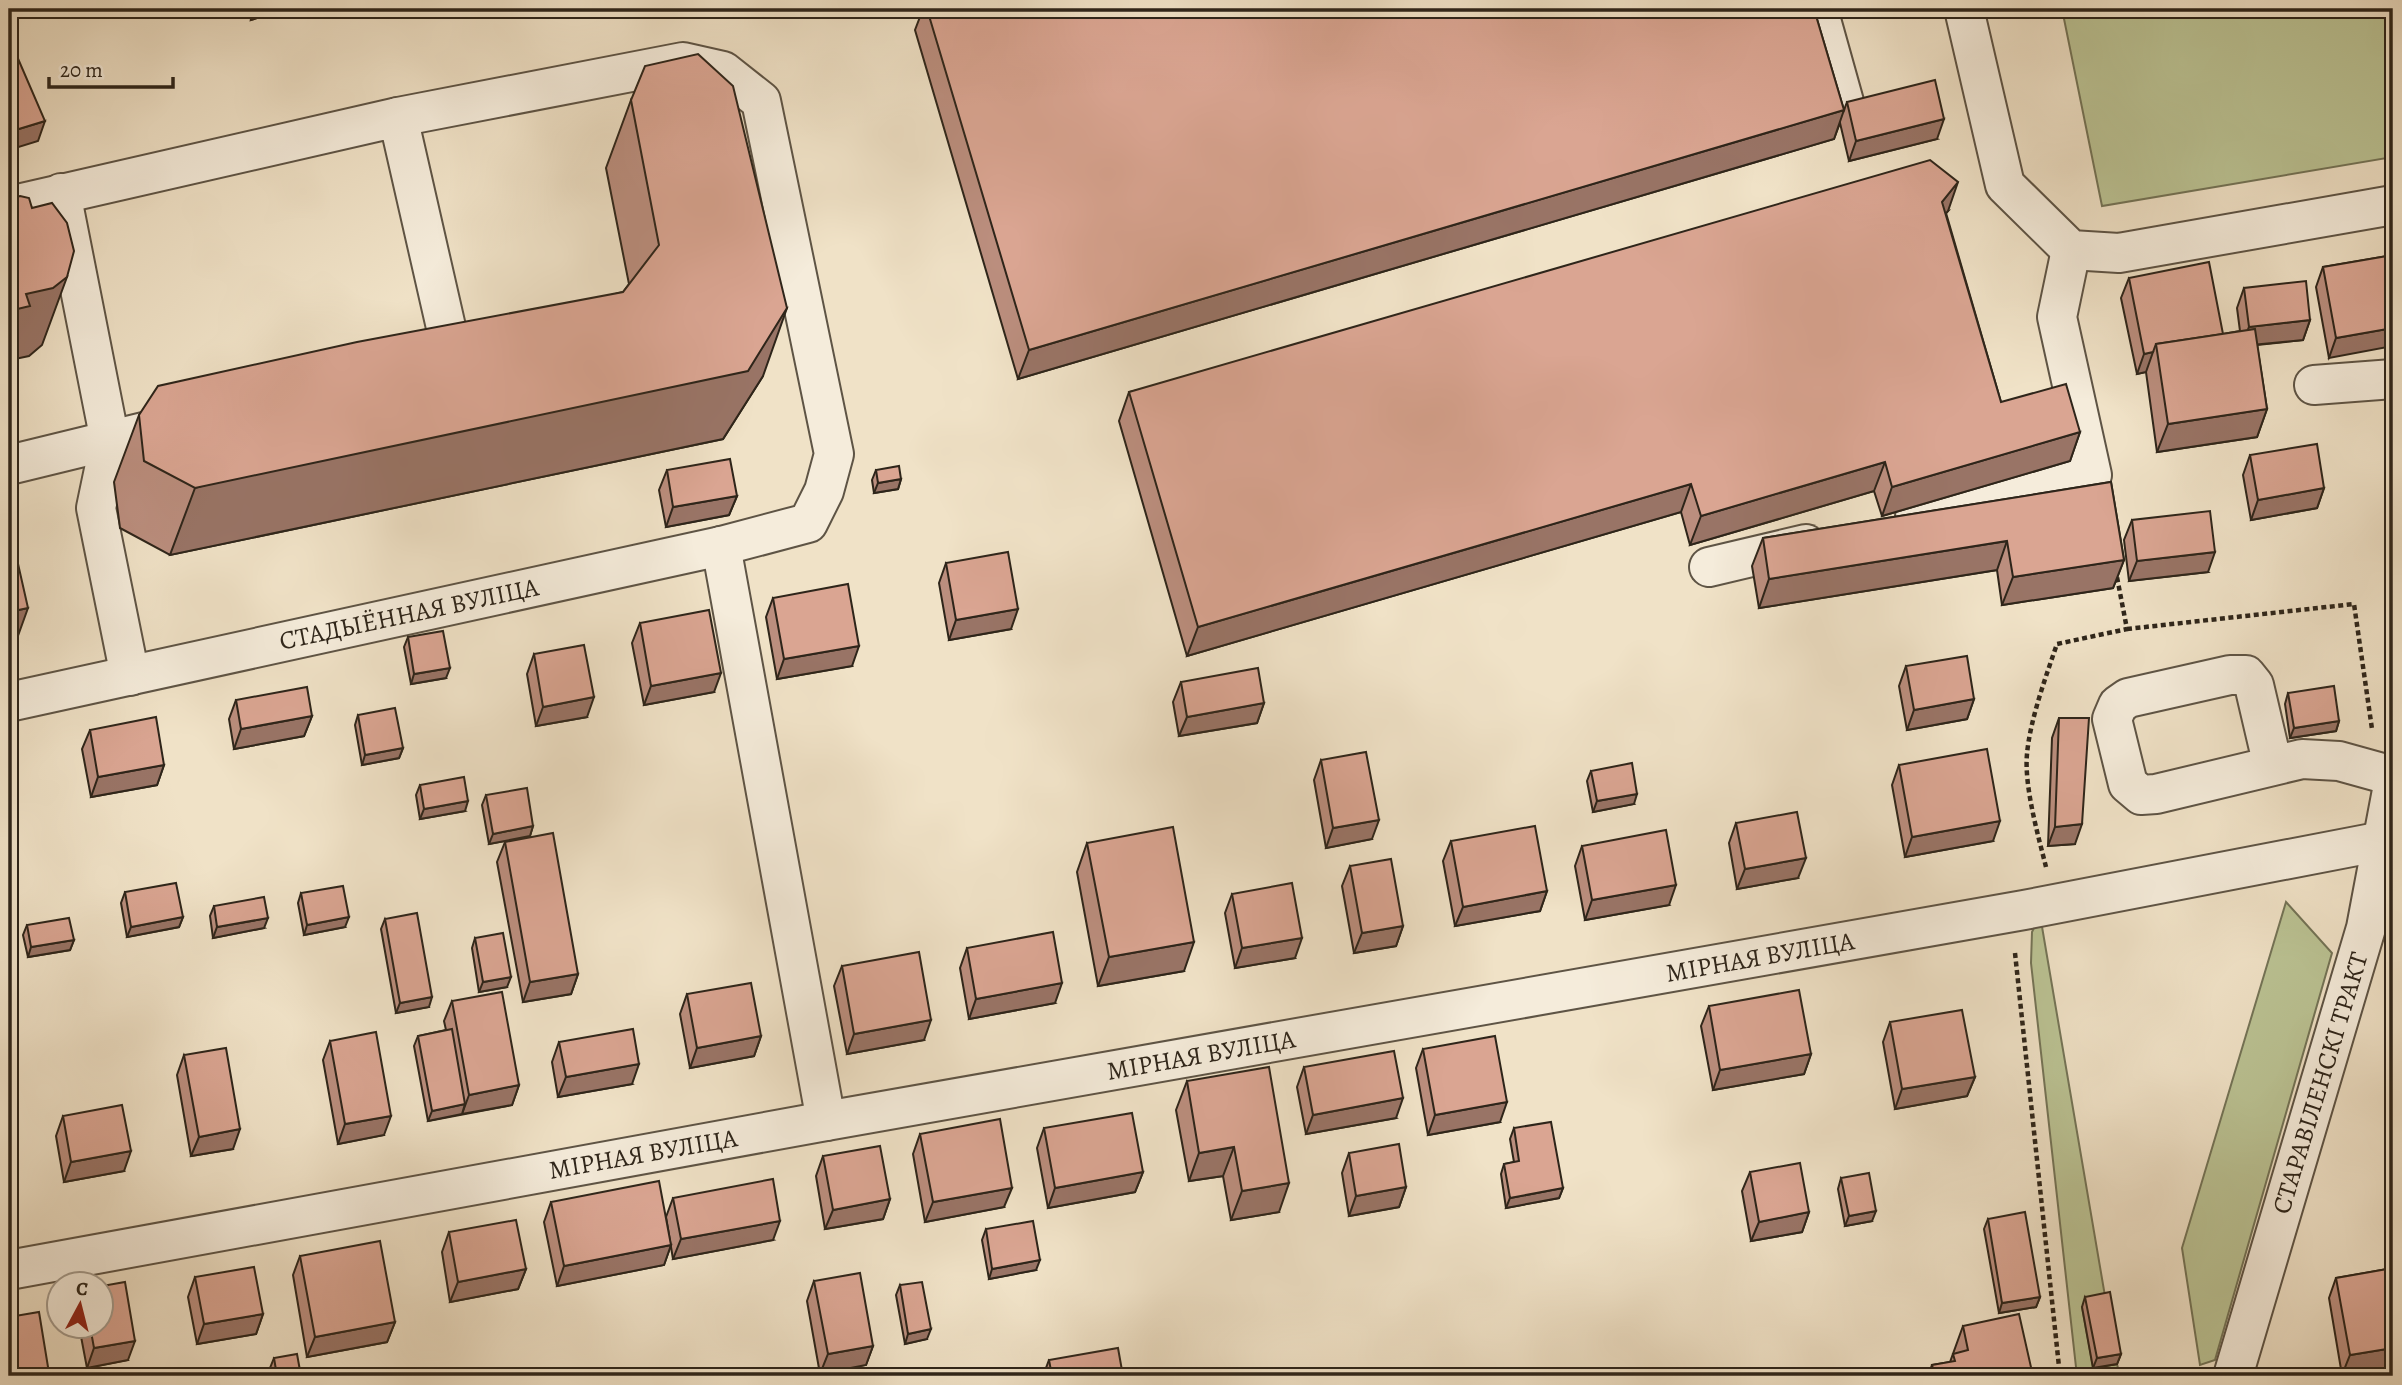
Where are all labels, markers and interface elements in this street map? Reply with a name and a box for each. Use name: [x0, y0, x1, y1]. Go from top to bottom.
scale bar: [49, 46, 173, 90]
text: 20 m: [60, 56, 103, 84]
street label: СТАДЫЁННАЯ ВУЛІЦА: [276, 569, 543, 659]
street label: МІРНАЯ ВУЛІЦА: [1663, 923, 1858, 991]
street label: СТАРАВІЛЕНСКІ ТРАКТ: [2264, 948, 2376, 1218]
street label: МІРНАЯ ВУЛІЦА: [1104, 1021, 1299, 1089]
street label: МІРНАЯ ВУЛІЦА: [546, 1120, 741, 1188]
north arrow: [46, 1270, 116, 1340]
text: С: [75, 1276, 89, 1303]

